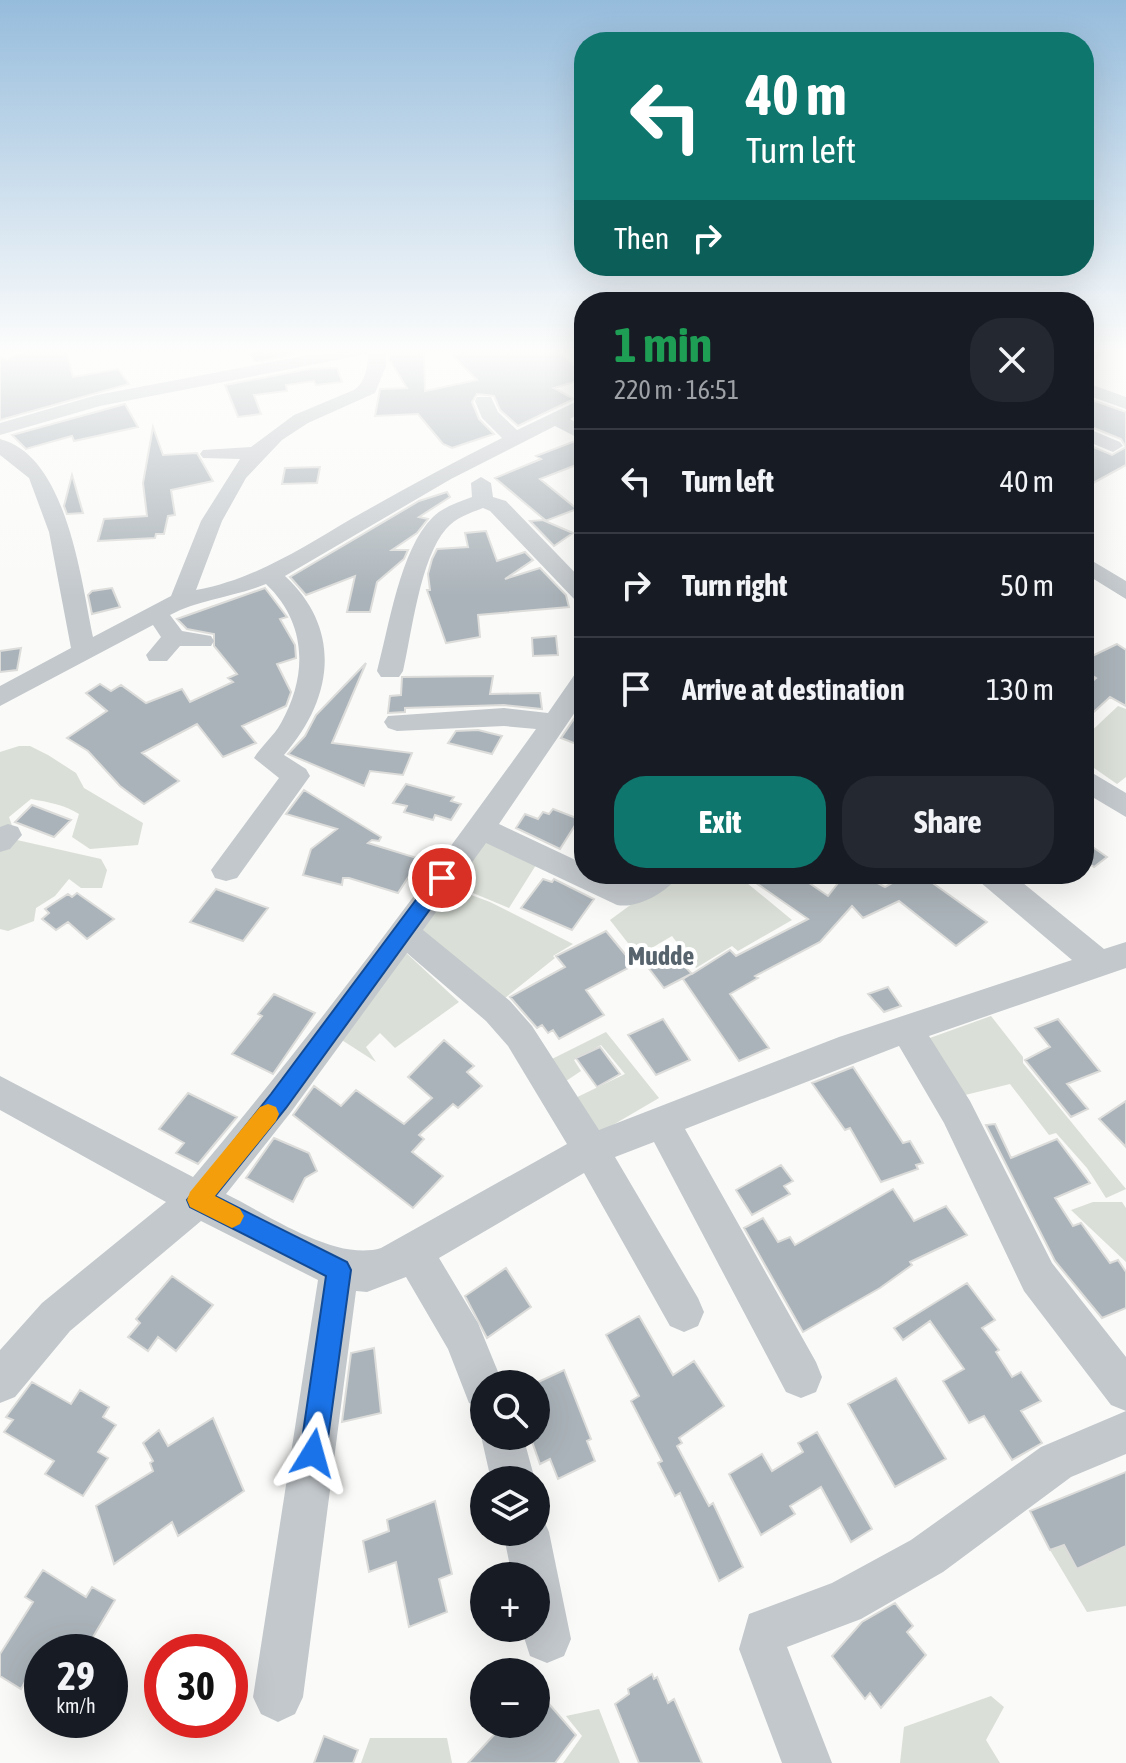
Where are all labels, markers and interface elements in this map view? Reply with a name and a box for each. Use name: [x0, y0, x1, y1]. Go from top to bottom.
text: 40 m: [746, 63, 847, 127]
icon: left: [614, 64, 718, 168]
text: Turn left: [746, 129, 856, 171]
icon: right: [685, 216, 729, 260]
text: Then: [614, 221, 669, 255]
text: 1 min: [614, 317, 712, 372]
button: close: [970, 318, 1054, 402]
text: 220 m · 16:51: [614, 375, 739, 405]
icon: left: [614, 459, 658, 503]
text: Turn left: [682, 464, 774, 498]
text: 40 m: [1000, 464, 1054, 498]
icon: right: [614, 563, 658, 607]
text: Turn right: [682, 568, 788, 602]
text: 50 m: [1000, 568, 1054, 602]
icon: arrive: [614, 667, 658, 711]
text: Arrive at destination: [682, 672, 904, 706]
text: 130 m: [986, 672, 1054, 706]
button: Exit: [614, 776, 826, 868]
button: Share: [842, 776, 1054, 868]
pin: [408, 844, 476, 912]
icon: arrive: [420, 856, 464, 900]
district label: Mudde: [628, 941, 694, 971]
map controls: [470, 1370, 550, 1738]
button: search: [470, 1370, 550, 1450]
position arrow: [271, 1411, 355, 1495]
button: layers: [470, 1466, 550, 1546]
button: +: [470, 1562, 550, 1642]
speed limit sign: 30: [144, 1634, 248, 1738]
text: 29: [57, 1653, 95, 1698]
button: −: [470, 1658, 550, 1738]
text: km/h: [56, 1694, 96, 1717]

